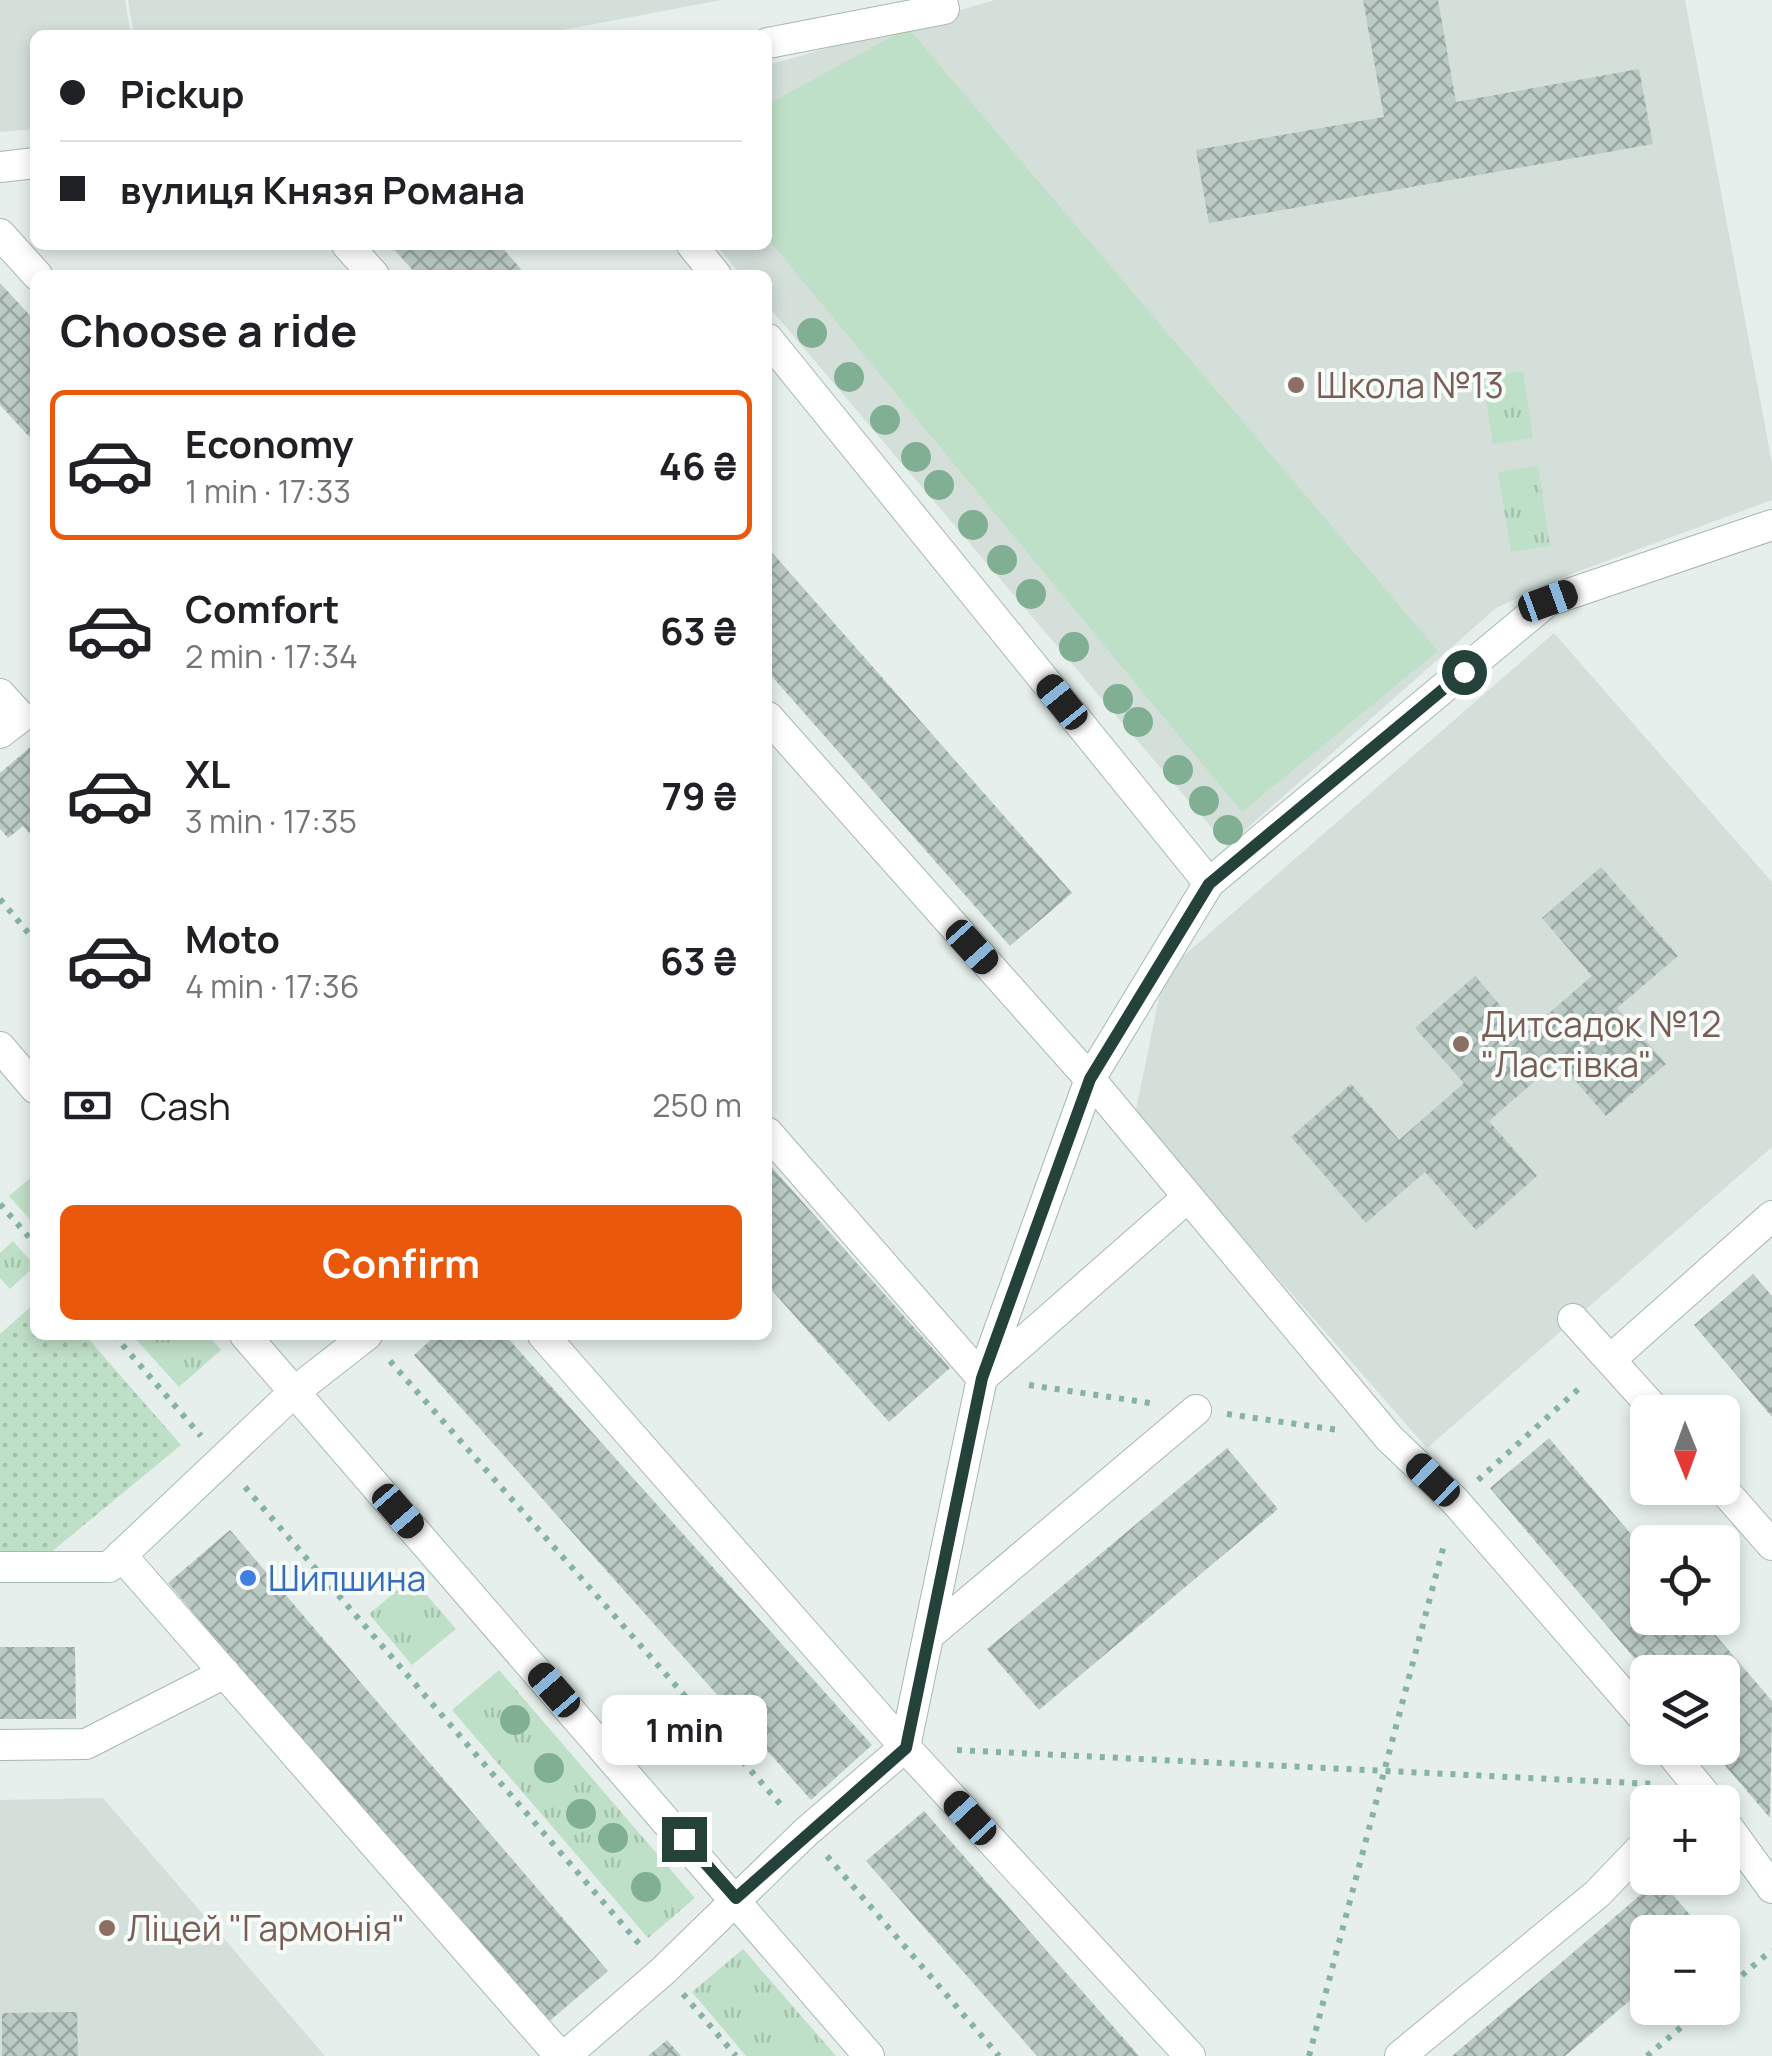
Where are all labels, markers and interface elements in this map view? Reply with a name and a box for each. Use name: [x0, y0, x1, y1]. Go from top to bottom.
text: Pickup: [120, 67, 244, 119]
text: вулиця Князя Романа: [120, 163, 525, 215]
text: Choose a ride: [60, 299, 357, 361]
place label: Школа №13: [1316, 361, 1504, 409]
marker: Школа №13: [1285, 374, 1307, 396]
text: Economy: [185, 417, 354, 469]
icon: car: [65, 420, 155, 510]
text: 46 ₴: [659, 439, 737, 491]
text: 1 min · 17:33: [185, 469, 351, 513]
car: [1515, 577, 1581, 625]
text: Comfort: [185, 582, 339, 634]
icon: car: [65, 585, 155, 675]
text: 63 ₴: [660, 604, 737, 656]
text: 2 min · 17:34: [185, 634, 358, 678]
route start: [1442, 650, 1487, 695]
car: [1031, 669, 1093, 735]
text: XL: [185, 747, 230, 799]
icon: car: [65, 750, 155, 840]
text: 79 ₴: [662, 769, 737, 821]
text: 3 min · 17:35: [185, 799, 357, 843]
text: Moto: [185, 912, 280, 964]
icon: car: [65, 915, 155, 1005]
car: [941, 915, 1003, 979]
text: 63 ₴: [660, 934, 737, 986]
text: 4 min · 17:36: [185, 964, 360, 1008]
place label: Дитсадок №12 "Ластівка": [1481, 1000, 1721, 1088]
marker: Дитсадок №12 "Ластівка": [1450, 1033, 1472, 1055]
icon: cash: [60, 1078, 115, 1133]
text: Cash: [140, 1079, 231, 1131]
text: 250 m: [652, 1083, 742, 1127]
button: Confirm: [60, 1205, 742, 1320]
north arrow: [1630, 1395, 1740, 1505]
map controls: [1630, 1395, 1740, 2025]
car: [1401, 1448, 1465, 1512]
car: [367, 1479, 429, 1543]
button: locate: [1630, 1525, 1740, 1635]
place label: Шипшина: [268, 1554, 426, 1602]
marker: Шипшина: [237, 1567, 259, 1589]
button: layers: [1630, 1655, 1740, 1765]
car: [523, 1658, 585, 1722]
callout: 1 min: [602, 1694, 766, 1764]
text: 1 min: [645, 1708, 724, 1752]
button: +: [1630, 1785, 1740, 1895]
car: [939, 1786, 1001, 1850]
route end: [662, 1817, 707, 1862]
place label: Ліцей "Гармонія": [127, 1904, 405, 1952]
button: −: [1630, 1915, 1740, 2025]
marker: Ліцей "Гармонія": [96, 1917, 118, 1939]

